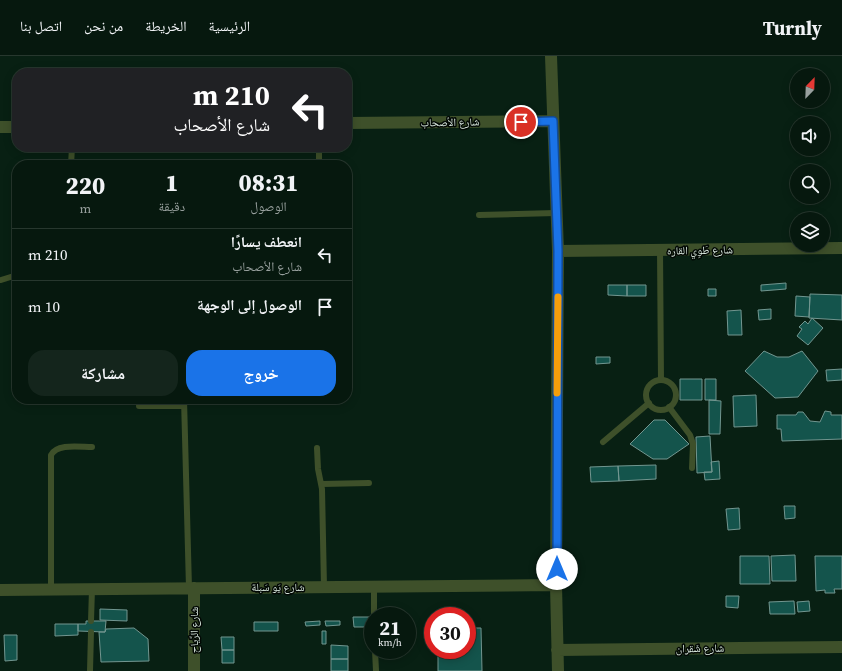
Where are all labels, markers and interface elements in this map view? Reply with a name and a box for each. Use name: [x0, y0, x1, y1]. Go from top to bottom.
text: Turnly: [763, 15, 822, 41]
text: اتصل بنا: [20, 16, 62, 36]
text: من نحن: [84, 16, 123, 36]
text: الخريطة: [145, 16, 186, 36]
text: الرئيسية: [208, 16, 250, 36]
north arrow: [790, 68, 830, 108]
map controls: [790, 68, 830, 252]
text: 210 m: [193, 76, 270, 114]
icon: left: [284, 84, 336, 136]
pin: [504, 105, 538, 139]
icon: arrive: [510, 111, 532, 133]
text: شارع الأصحاب: [173, 112, 270, 137]
street label: شارع الأصحاب: [420, 114, 480, 131]
button: sound: [790, 116, 830, 156]
button: search: [790, 164, 830, 204]
text: 1: [165, 166, 178, 199]
text: 08:31: [238, 166, 299, 199]
text: 220: [65, 169, 105, 202]
text: دقيقة: [159, 198, 185, 215]
text: الوصول: [251, 198, 287, 215]
text: m: [79, 200, 91, 217]
button: layers: [790, 212, 830, 252]
text: انعطف يسارًا: [231, 231, 302, 252]
street label: شارع طَوِي القاره: [667, 242, 733, 259]
text: 210 m: [28, 244, 68, 265]
icon: left: [314, 244, 336, 266]
text: شارع الأصحاب: [232, 258, 302, 275]
text: الوصول إلى الوجهة: [197, 294, 302, 315]
text: 10 m: [28, 296, 60, 317]
icon: arrive: [314, 296, 336, 318]
button: مشاركة: [28, 350, 178, 396]
button: خروج: [186, 350, 336, 396]
position arrow: [536, 548, 578, 590]
street label: شارع يَو سَبلة: [251, 580, 305, 595]
street label: شارع الرِّياح: [187, 607, 202, 653]
speed limit sign: 30: [424, 607, 476, 659]
text: 21: [379, 614, 401, 642]
text: km/h: [378, 636, 402, 649]
street label: شارع شَقران: [676, 641, 724, 656]

